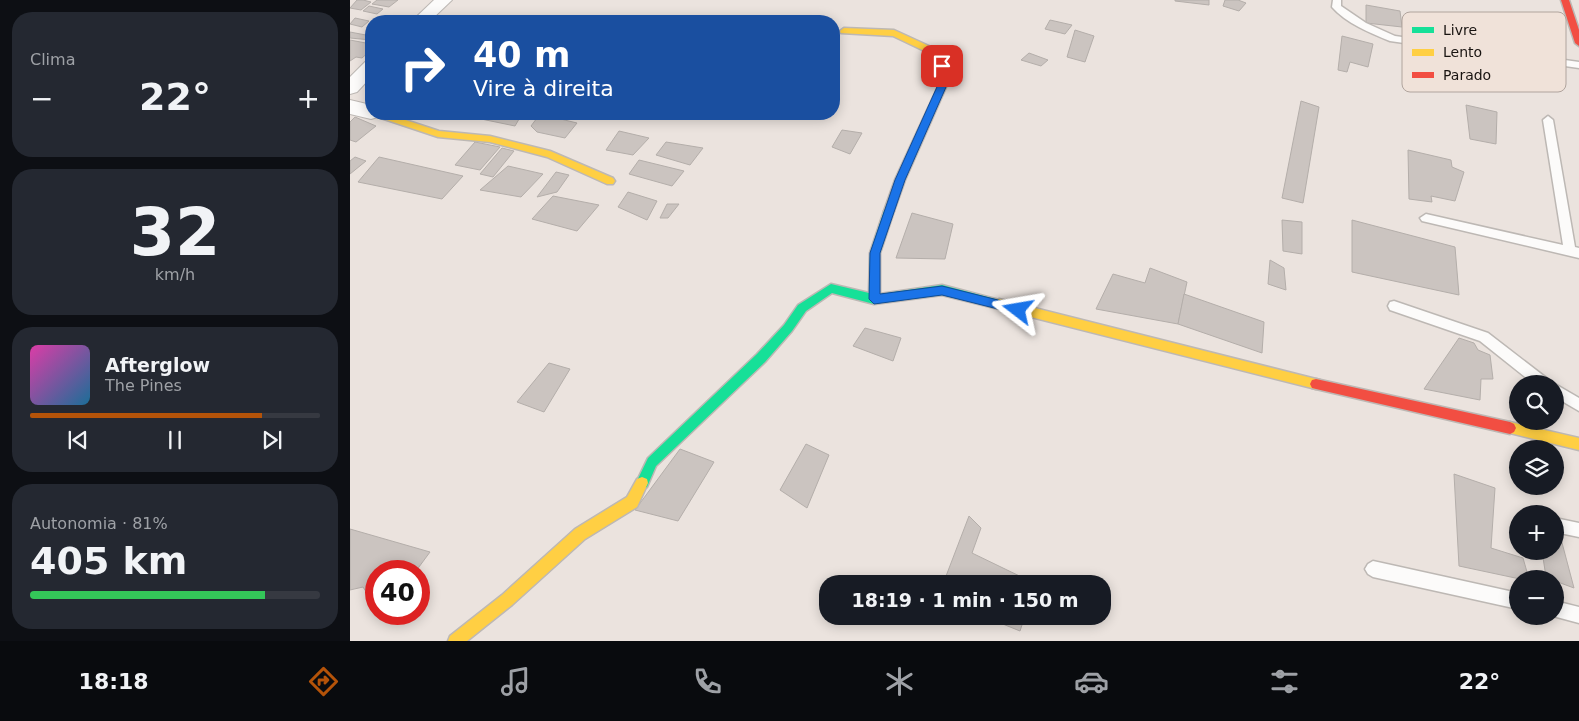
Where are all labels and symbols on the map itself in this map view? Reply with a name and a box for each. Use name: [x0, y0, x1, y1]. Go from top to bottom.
legend: [1402, 12, 1566, 92]
text: Livre: [1443, 22, 1477, 38]
text: Lento: [1443, 44, 1482, 60]
pin: [921, 45, 963, 87]
text: Parado: [1443, 67, 1491, 83]
position arrow: [991, 283, 1043, 335]
speed limit sign: 40: [365, 560, 430, 625]

